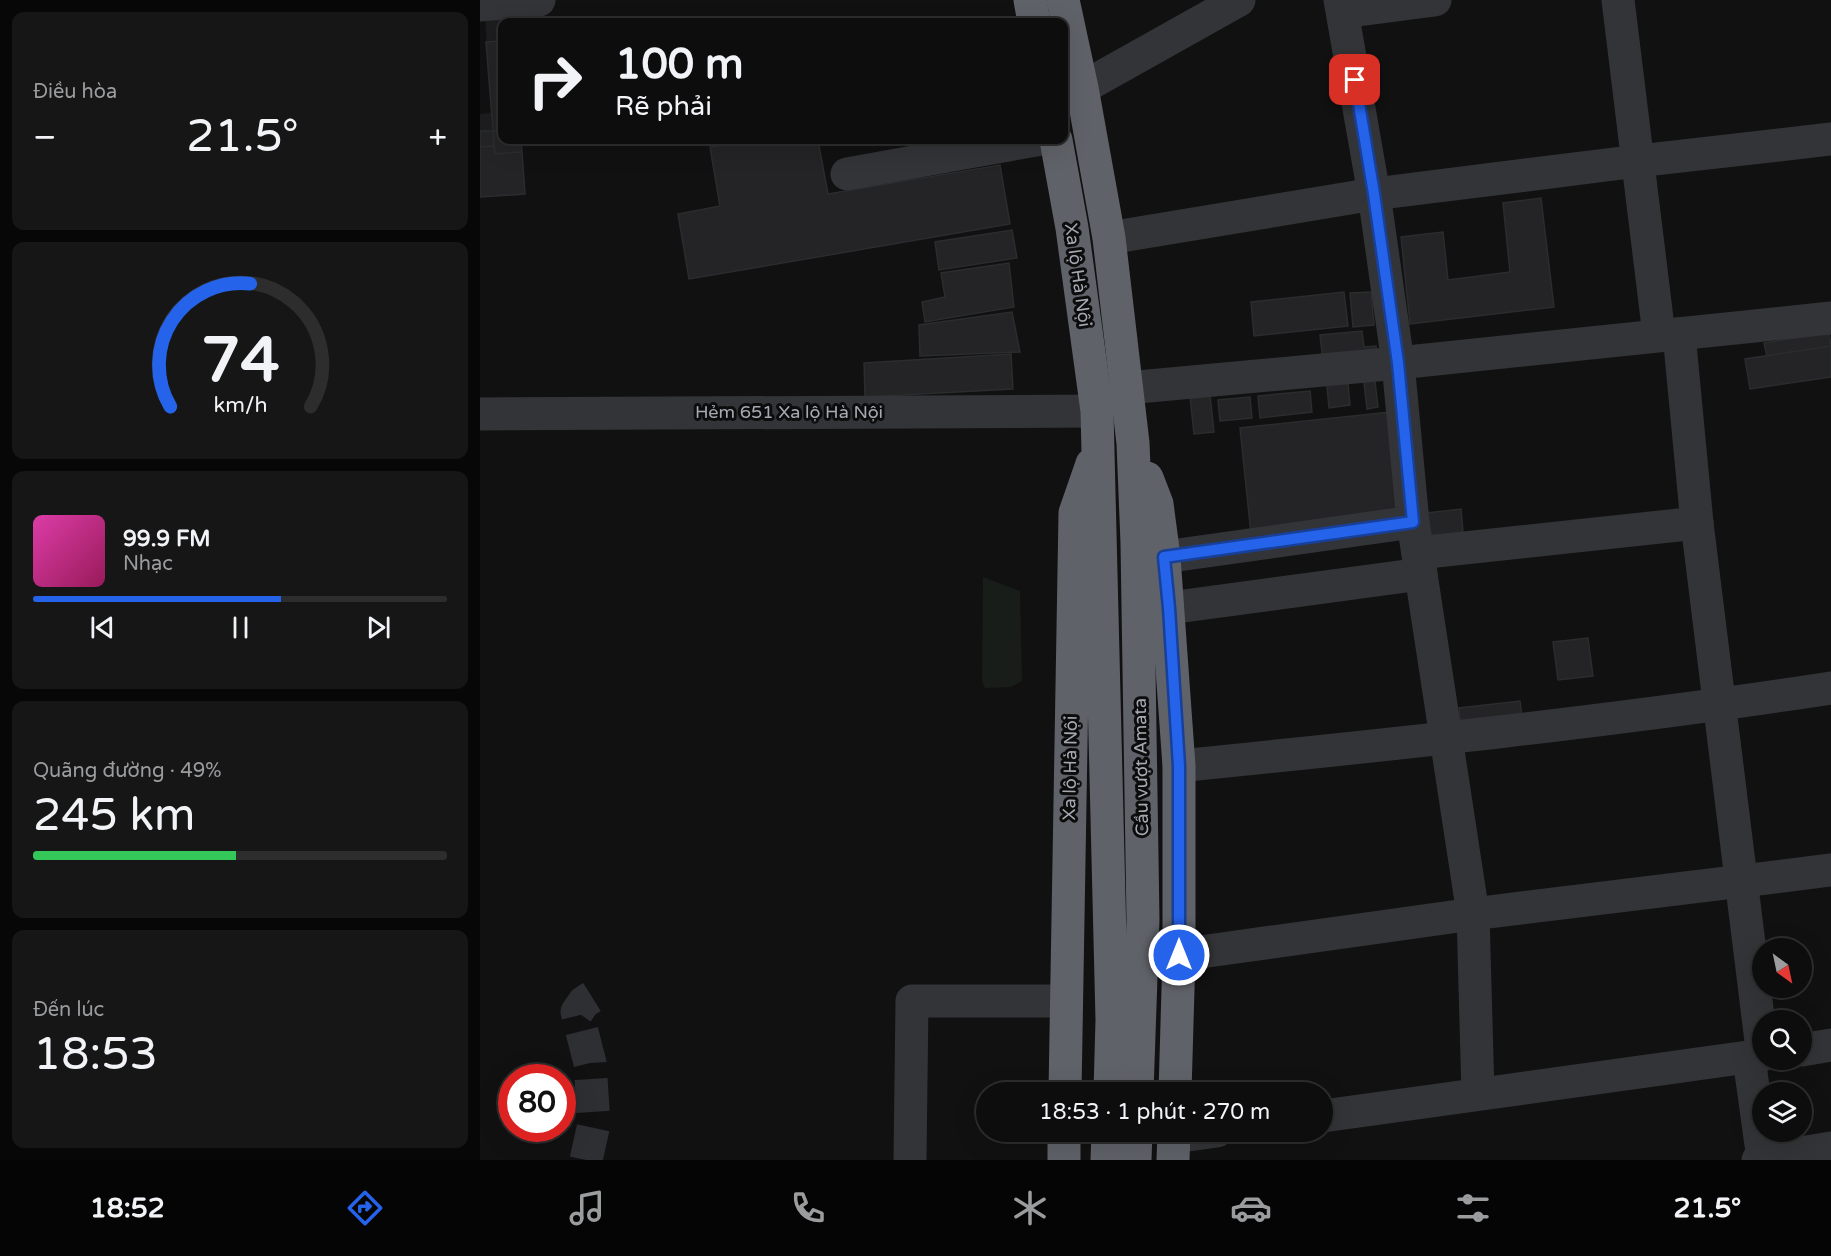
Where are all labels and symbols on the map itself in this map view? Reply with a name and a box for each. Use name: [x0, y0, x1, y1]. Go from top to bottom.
pin: [1329, 54, 1380, 105]
street label: Xa lộ Hà Nội: [1060, 222, 1096, 328]
street label: Hẻm 651 Xa lộ Hà Nội: [695, 401, 883, 423]
street label: Cầu vượt Amata: [1129, 698, 1153, 836]
street label: Xa lộ Hà Nội: [1058, 715, 1082, 821]
position arrow: [1147, 923, 1211, 987]
north arrow: [1752, 938, 1812, 998]
speed limit sign: 80: [498, 1064, 576, 1142]

